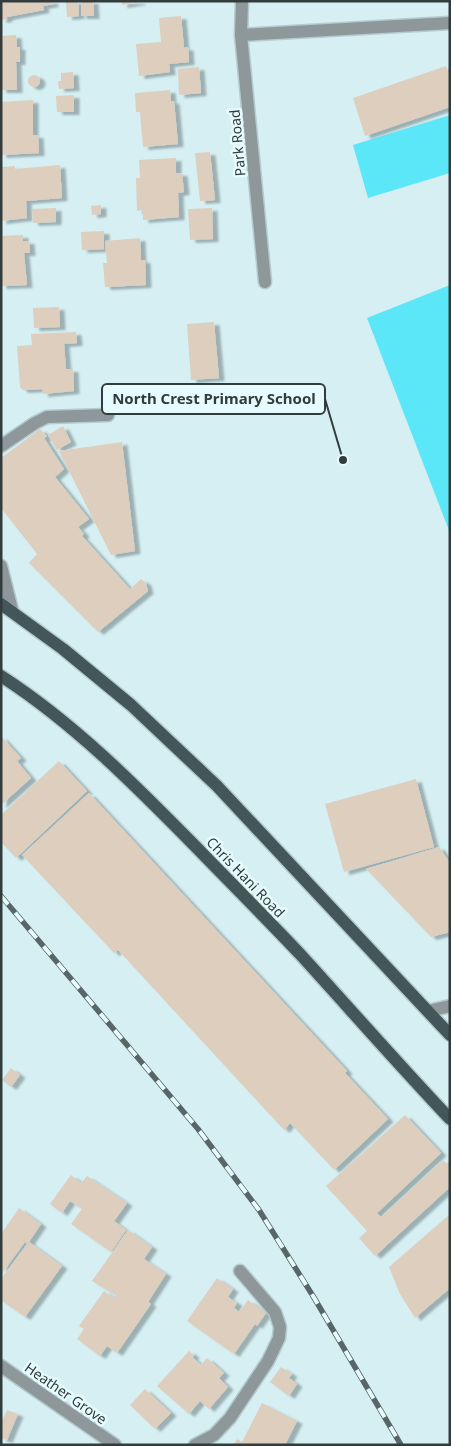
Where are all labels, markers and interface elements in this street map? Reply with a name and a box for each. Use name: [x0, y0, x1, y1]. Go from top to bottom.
street label: Park Road: [225, 109, 249, 177]
callout: North Crest Primary School: [102, 384, 325, 414]
text: North Crest Primary School: [112, 388, 316, 408]
street label: Chris Hani Road: [203, 833, 289, 921]
street label: Heather Grove: [21, 1358, 111, 1428]

